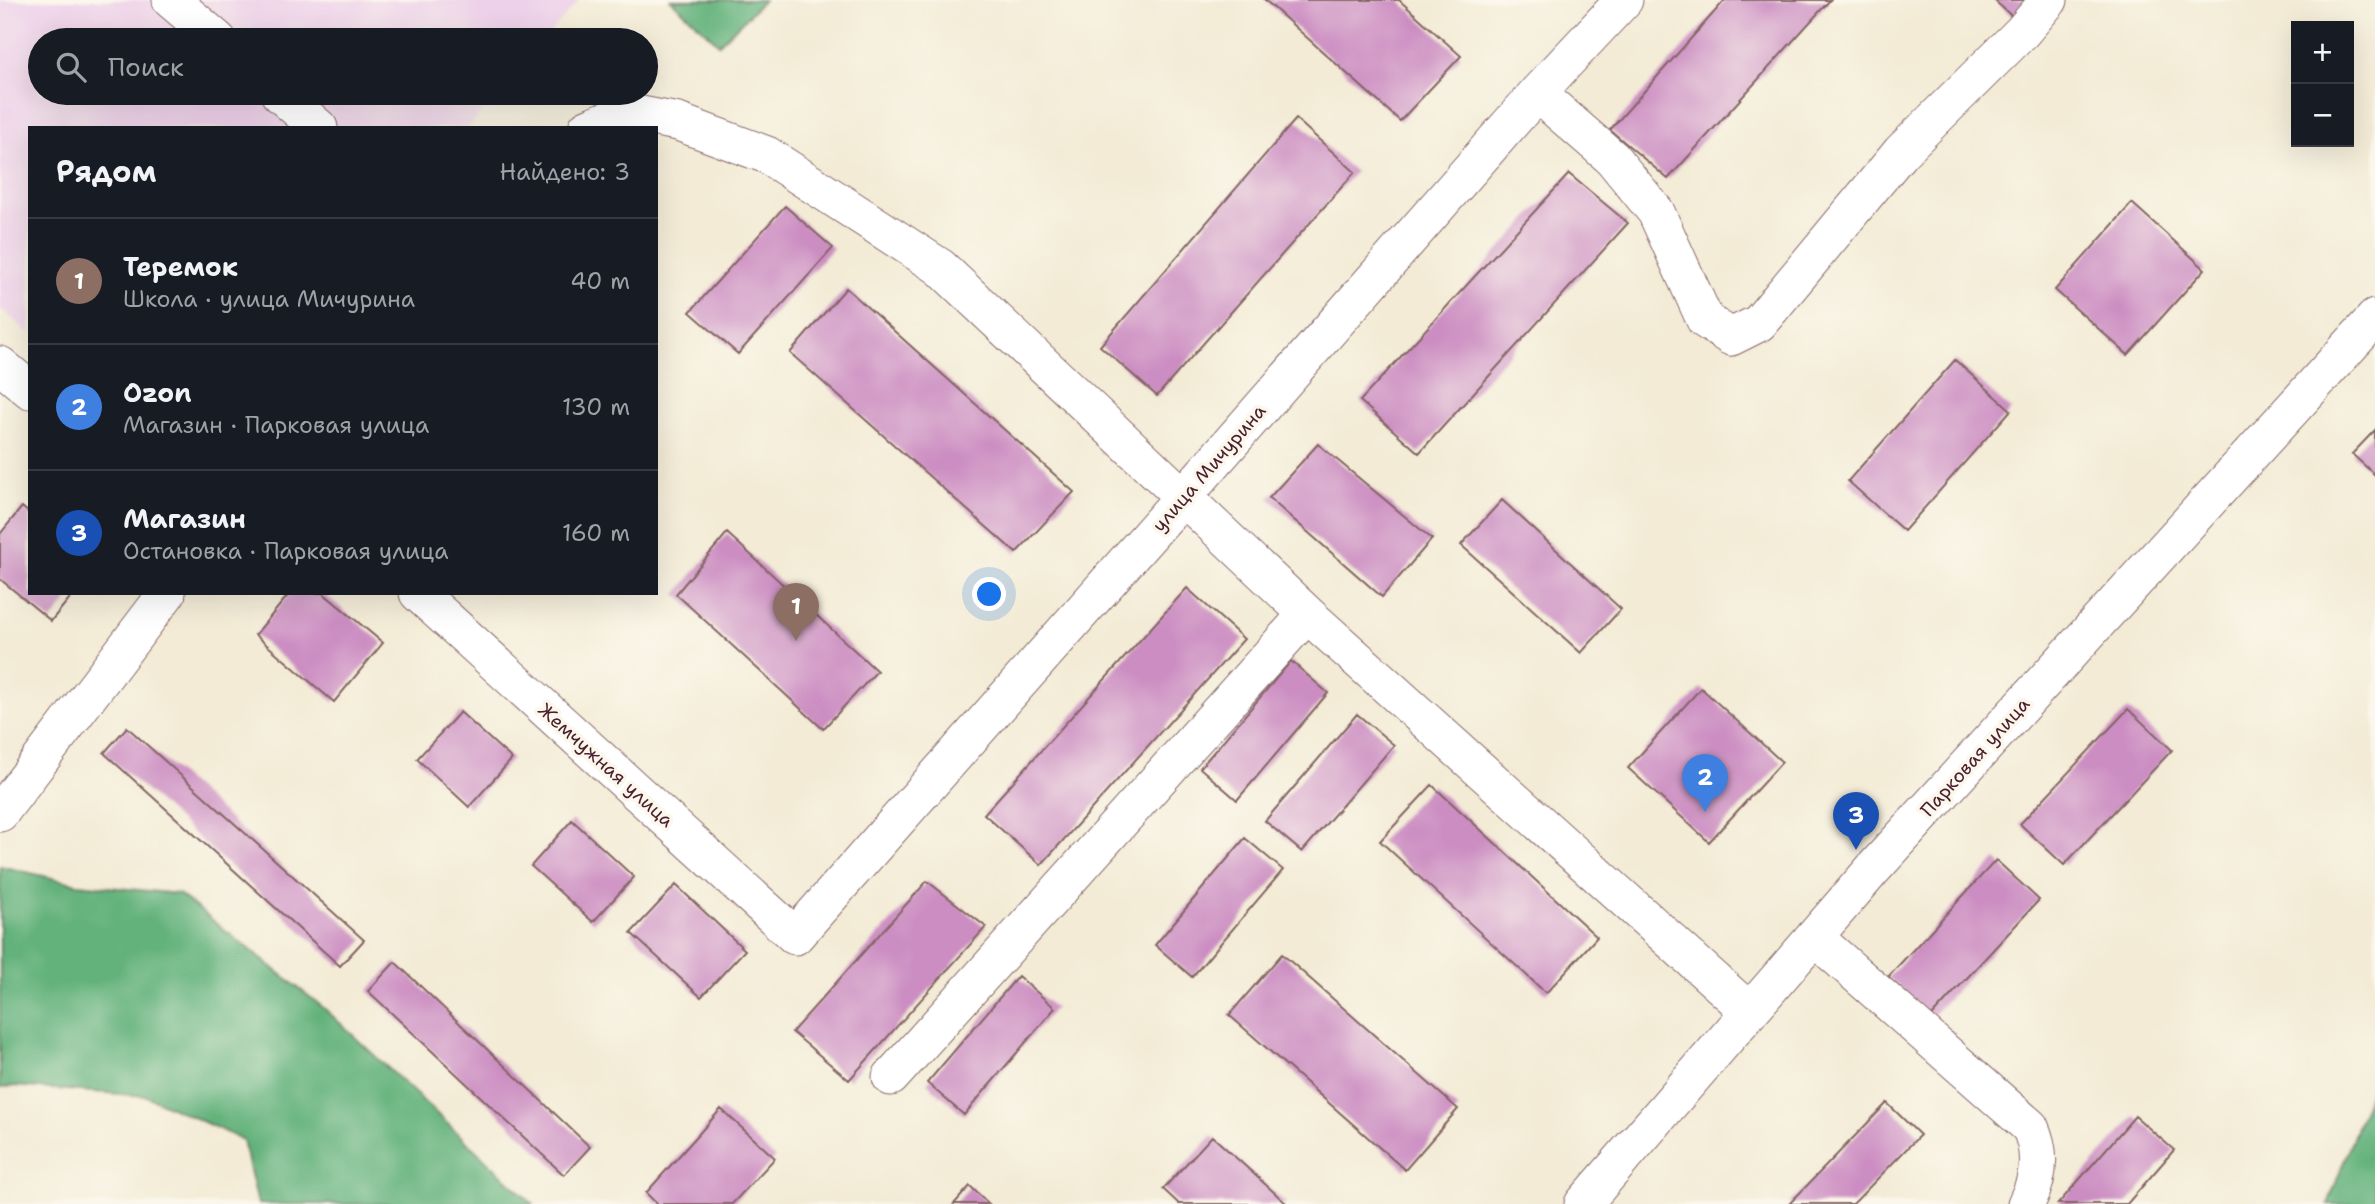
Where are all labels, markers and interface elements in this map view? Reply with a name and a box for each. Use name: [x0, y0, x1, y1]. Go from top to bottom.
map controls: [2291, 21, 2354, 147]
button: +: [2291, 21, 2354, 84]
search box: [28, 28, 658, 105]
icon: search: [52, 48, 90, 86]
text: Поиск: [108, 49, 184, 84]
button: −: [2291, 84, 2354, 147]
text: Рядом: [56, 151, 156, 192]
text: Найдено: 3: [500, 157, 630, 187]
text: Теремок: [123, 249, 238, 284]
text: 1: [74, 266, 84, 296]
text: 40 m: [570, 266, 630, 296]
text: Школа · улица Мичурина: [123, 284, 415, 314]
text: Ozon: [123, 375, 192, 410]
text: 2: [71, 392, 87, 422]
text: 130 m: [562, 392, 630, 422]
street label: улица Мичурина: [1147, 399, 1271, 537]
text: Магазин · Парковая улица: [123, 410, 429, 440]
text: Магазин: [123, 501, 246, 536]
text: 3: [71, 518, 87, 548]
text: 160 m: [562, 518, 630, 548]
text: Остановка · Парковая улица: [123, 536, 448, 566]
your location: [972, 577, 1006, 611]
pin: 1: [773, 583, 819, 641]
street label: Парковая улица: [1915, 692, 2035, 822]
street label: Жемчужная улица: [533, 697, 679, 833]
pin: 2: [1682, 754, 1728, 812]
pin: 3: [1833, 792, 1879, 850]

